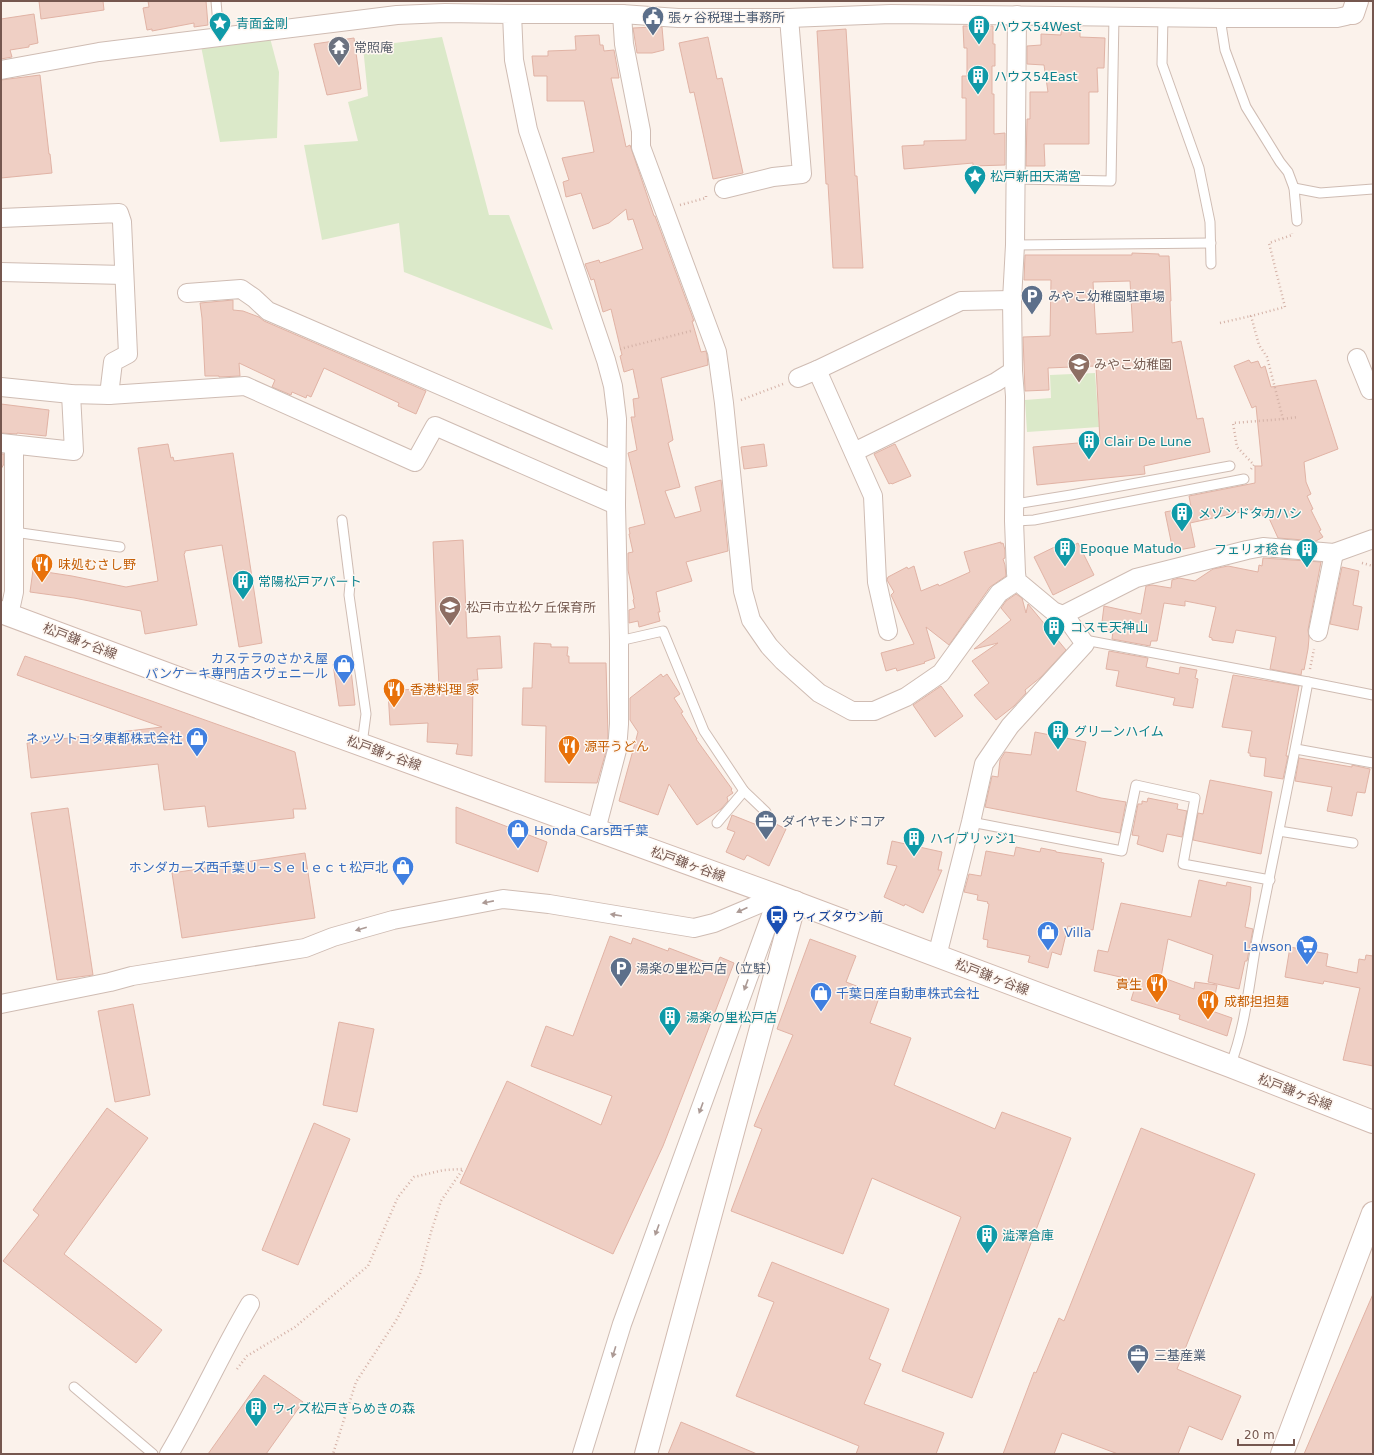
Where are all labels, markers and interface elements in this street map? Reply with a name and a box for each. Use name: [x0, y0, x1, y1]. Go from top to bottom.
public building icon: 張ヶ谷税理士事務所: [640, 4, 666, 37]
place icon: 青面金剛: [207, 10, 233, 43]
place label: 張ヶ谷税理士事務所: [668, 10, 785, 25]
building icon: ハウス54West: [966, 13, 992, 46]
place label: 青面金剛: [236, 16, 288, 31]
place label: ハウス54West: [994, 19, 1082, 34]
temple icon: 常照庵: [326, 34, 352, 67]
place label: 常照庵: [354, 40, 393, 55]
building icon: ハウス54East: [965, 63, 991, 96]
place label: ハウス54East: [994, 69, 1078, 84]
place icon: 松戸新田天満宮: [962, 163, 988, 196]
place label: 松戸新田天満宮: [990, 169, 1081, 184]
parking icon: みやこ幼稚園駐車場: [1019, 283, 1045, 316]
place label: みやこ幼稚園駐車場: [1048, 289, 1165, 304]
school or university icon: みやこ幼稚園: [1066, 351, 1092, 384]
place label: みやこ幼稚園: [1094, 357, 1172, 372]
building icon: Clair De Lune: [1076, 428, 1102, 461]
place label: Clair De Lune: [1104, 434, 1191, 449]
building icon: メゾンドタカハシ: [1169, 500, 1195, 533]
place label: メゾンドタカハシ: [1198, 506, 1302, 521]
building icon: Epoque Matudo: [1052, 535, 1078, 568]
building icon: フェリオ稔台: [1294, 536, 1320, 569]
place label: Epoque Matudo: [1080, 541, 1182, 556]
place label: フェリオ稔台: [1214, 542, 1292, 557]
restaurant icon: 味処むさし野: [29, 551, 55, 584]
place label: 味処むさし野: [58, 557, 136, 572]
building icon: 常陽松戸アパート: [230, 568, 256, 601]
place label: 常陽松戸アパート: [258, 574, 362, 589]
school or university icon: 松戸市立松ケ丘保育所: [437, 594, 463, 627]
place label: 松戸市立松ケ丘保育所: [466, 600, 596, 615]
building icon: コスモ天神山: [1041, 614, 1067, 647]
street label: 松戸鎌ヶ谷線: [41, 620, 119, 662]
place label: コスモ天神山: [1070, 620, 1148, 635]
place label: カステラのさかえ屋 パンケーキ専門店スヴェニール: [145, 651, 328, 681]
shop icon: カステラのさかえ屋 パンケーキ専門店スヴェニール: [331, 652, 357, 685]
restaurant icon: 香港料理 家: [381, 676, 407, 709]
place label: 香港料理 家: [410, 682, 479, 697]
building icon: グリーンハイム: [1045, 718, 1071, 751]
place label: グリーンハイム: [1074, 724, 1164, 739]
shop icon: ネッツトヨタ東都株式会社: [184, 725, 210, 758]
place label: ネッツトヨタ東都株式会社: [26, 731, 182, 746]
street label: 松戸鎌ヶ谷線: [345, 733, 423, 773]
restaurant icon: 源平うどん: [556, 733, 582, 766]
place label: 源平うどん: [584, 739, 649, 754]
office icon: ダイヤモンドコア: [753, 808, 779, 841]
place label: ダイヤモンドコア: [782, 814, 886, 829]
shop icon: Honda Cars西千葉: [505, 817, 531, 850]
place label: Honda Cars西千葉: [534, 823, 648, 838]
building icon: ハイブリッジ1: [901, 825, 927, 858]
place label: ハイブリッジ1: [930, 831, 1016, 846]
street label: 松戸鎌ヶ谷線: [649, 844, 727, 884]
shop icon: ホンダカーズ西千葉Ｕ－Ｓｅｌｅｃｔ松戸北: [390, 854, 416, 887]
place label: ホンダカーズ西千葉Ｕ－Ｓｅｌｅｃｔ松戸北: [129, 860, 388, 875]
one-way arrow: [482, 899, 494, 905]
bus stop icon: ウィズタウン前: [764, 903, 790, 936]
one-way arrow: [736, 908, 748, 914]
place label: ウィズタウン前: [792, 909, 883, 924]
one-way arrow: [610, 912, 622, 918]
shop icon: Villa: [1035, 919, 1061, 952]
place label: Villa: [1064, 925, 1091, 940]
one-way arrow: [354, 926, 366, 932]
supermarket icon: Lawson: [1294, 933, 1320, 966]
place label: Lawson: [1243, 939, 1292, 954]
parking icon: 湯楽の里松戸店（立駐）: [608, 955, 634, 988]
street label: 松戸鎌ヶ谷線: [953, 956, 1031, 998]
place label: 湯楽の里松戸店（立駐）: [636, 961, 779, 976]
restaurant icon: 貴生: [1144, 971, 1170, 1004]
place label: 貴生: [1116, 977, 1142, 992]
one-way arrow: [743, 980, 749, 992]
shop icon: 千葉日産自動車株式会社: [808, 980, 834, 1013]
place label: 千葉日産自動車株式会社: [836, 986, 979, 1001]
restaurant icon: 成都担担麺: [1195, 988, 1221, 1021]
place label: 成都担担麺: [1224, 994, 1289, 1009]
building icon: 湯楽の里松戸店: [657, 1004, 683, 1037]
place label: 湯楽の里松戸店: [686, 1010, 777, 1025]
street label: 松戸鎌ヶ谷線: [1256, 1071, 1334, 1113]
one-way arrow: [698, 1102, 704, 1114]
building icon: 澁澤倉庫: [974, 1222, 1000, 1255]
one-way arrow: [653, 1224, 659, 1236]
place label: 澁澤倉庫: [1002, 1228, 1054, 1243]
office icon: 三基産業: [1125, 1342, 1151, 1375]
one-way arrow: [611, 1347, 617, 1359]
place label: 三基産業: [1154, 1348, 1206, 1363]
building icon: ウィズ松戸きらめきの森: [243, 1395, 269, 1428]
place label: ウィズ松戸きらめきの森: [272, 1401, 415, 1416]
scale bar: [1238, 1421, 1294, 1447]
text: 20 m: [1244, 1428, 1275, 1442]

